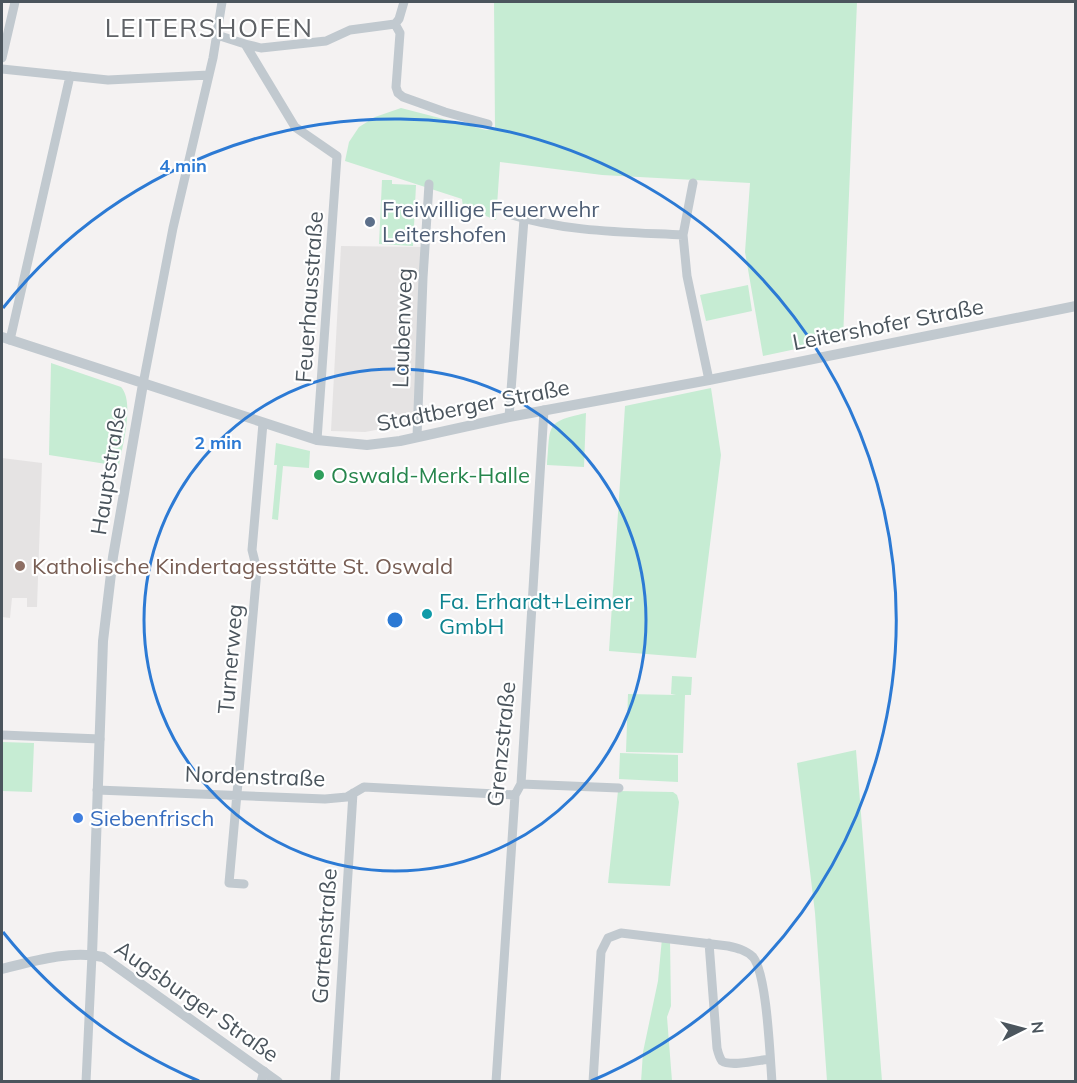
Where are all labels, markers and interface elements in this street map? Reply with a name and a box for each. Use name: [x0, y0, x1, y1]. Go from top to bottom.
district label: LEITERSHOFEN: [105, 11, 313, 44]
text: 4 min: [159, 154, 207, 177]
place label: Freiwillige Feuerwehr Leitershofen: [382, 195, 599, 248]
street label: Feuerhausstraße: [289, 210, 329, 384]
marker: Freiwillige Feuerwehr Leitershofen: [363, 215, 377, 229]
street label: Laubenweg: [386, 268, 418, 388]
street label: Leitershofer Straße: [790, 292, 986, 356]
street label: Stadtberger Straße: [374, 373, 572, 437]
street label: Hauptstraße: [84, 405, 132, 537]
text: 2 min: [194, 431, 242, 454]
place label: Oswald-Merk-Halle: [331, 461, 530, 489]
marker: Oswald-Merk-Halle: [312, 468, 326, 482]
place label: Katholische Kindertagesstätte St. Oswald: [32, 552, 453, 580]
marker: Katholische Kindertagesstätte St. Oswald: [13, 559, 27, 573]
place label: Fa. Erhardt+Leimer GmbH: [439, 587, 632, 640]
street label: Turnerweg: [211, 603, 249, 715]
marker: Fa. Erhardt+Leimer GmbH: [420, 607, 434, 621]
centre of rings: [385, 610, 405, 630]
street label: Grenzstraße: [481, 680, 521, 808]
street label: Nordenstraße: [184, 760, 326, 792]
place label: Siebenfrisch: [90, 804, 214, 832]
marker: Siebenfrisch: [71, 811, 85, 825]
street label: Gartenstraße: [305, 867, 343, 1005]
street label: Augsburger Straße: [109, 934, 285, 1068]
north arrow: [993, 999, 1053, 1059]
text: N: [1027, 1020, 1048, 1034]

